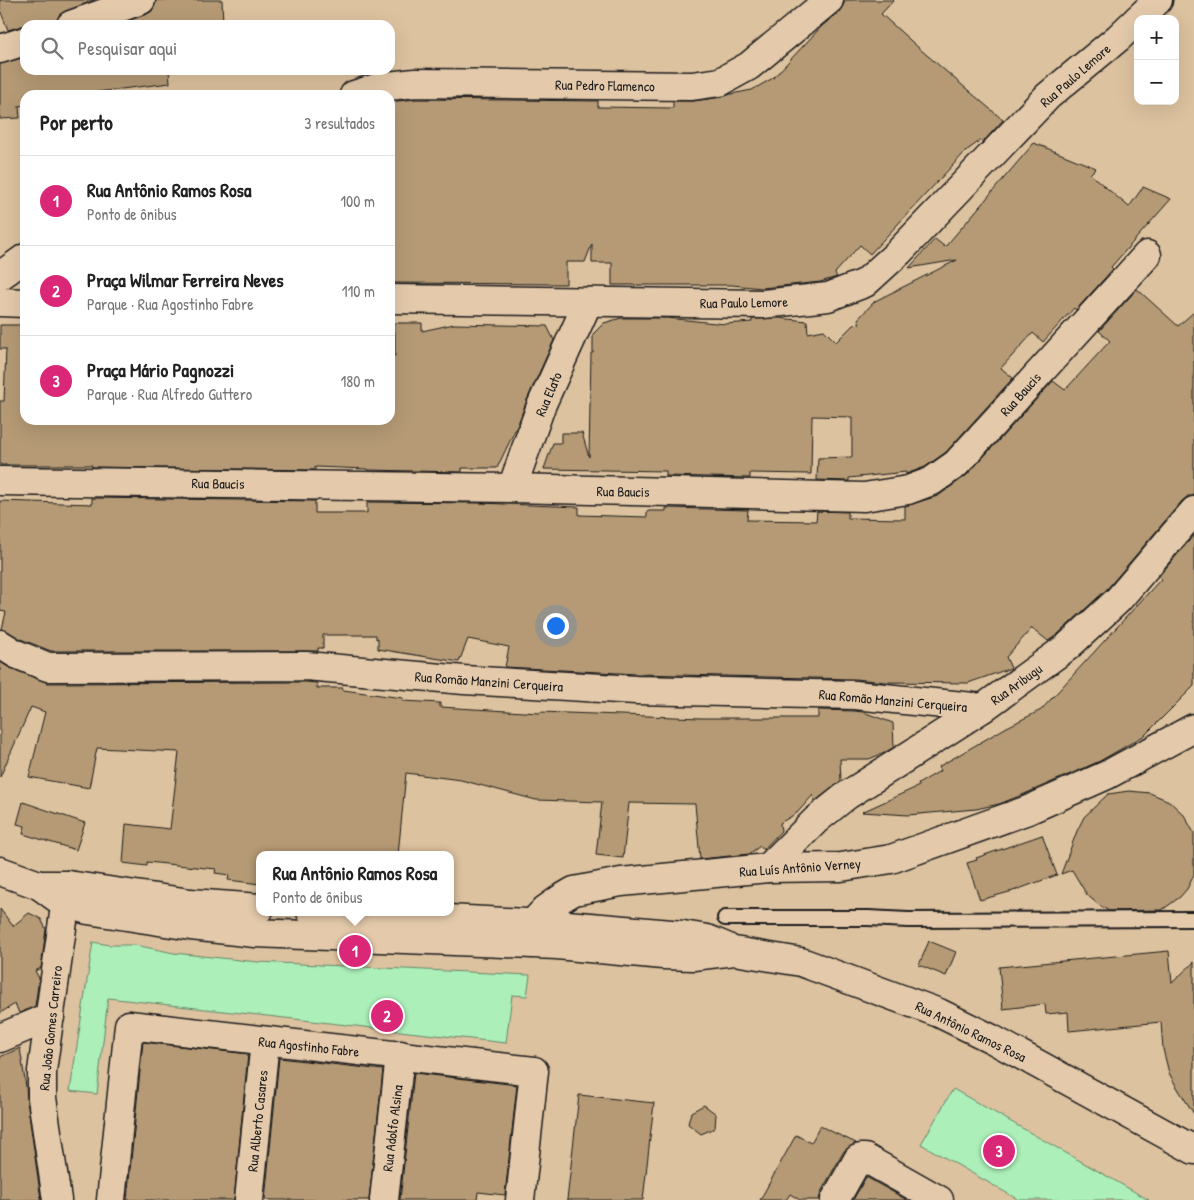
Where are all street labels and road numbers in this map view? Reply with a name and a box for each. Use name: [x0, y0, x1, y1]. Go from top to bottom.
street label: Rua Paulo Lemore: [1036, 39, 1115, 111]
street label: Rua Pedro Flamenco: [555, 75, 655, 95]
street label: Rua Paulo Lemore: [700, 292, 789, 312]
street label: Rua Baucis: [995, 368, 1045, 420]
street label: Rua Elato: [530, 369, 566, 419]
street label: Rua Baucis: [191, 473, 245, 493]
street label: Rua Baucis: [596, 481, 650, 501]
street label: Rua Aribugu: [986, 659, 1046, 710]
street label: Rua Romão Manzini Cerqueira: [414, 666, 564, 697]
street label: Rua Romão Manzini Cerqueira: [818, 684, 968, 717]
street label: Rua Luís Antônio Verney: [739, 853, 862, 882]
street label: Rua João Gomes Carreiro: [34, 964, 66, 1091]
street label: Rua Antônio Ramos Rosa: [912, 996, 1030, 1066]
street label: Rua Agostinho Fabre: [258, 1031, 361, 1062]
street label: Rua Alberto Casares: [242, 1069, 272, 1173]
street label: Rua Adolfo Alsina: [377, 1083, 407, 1172]

